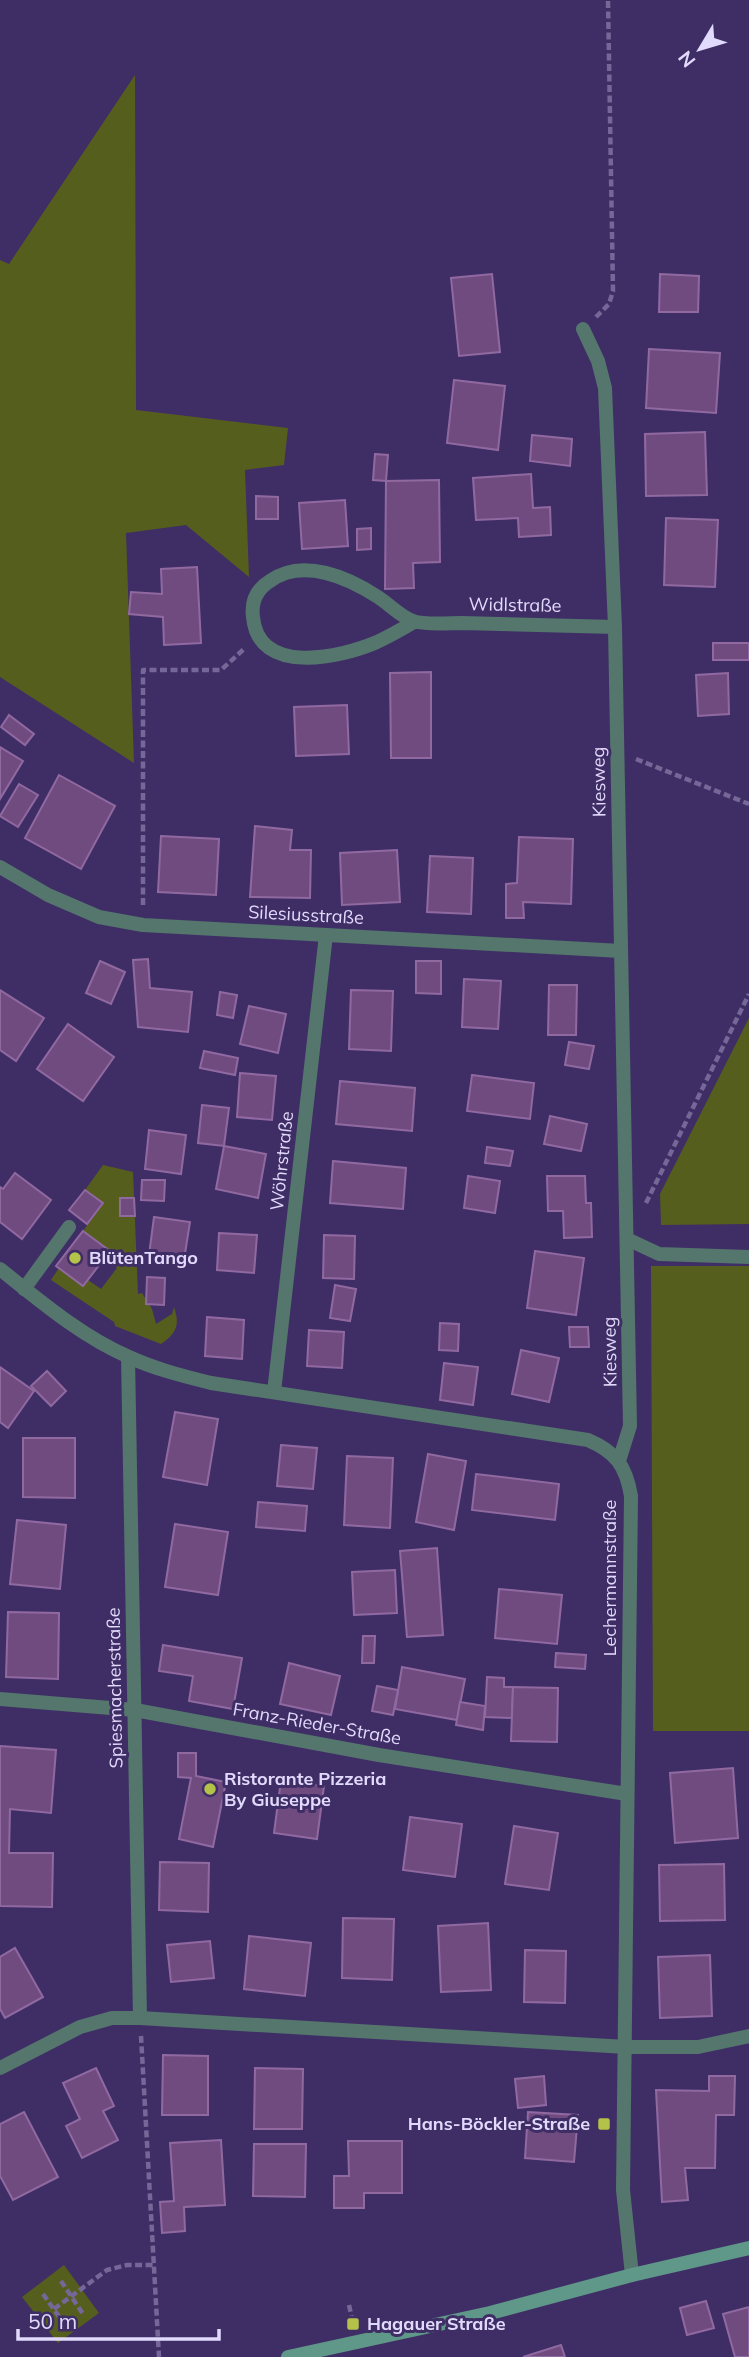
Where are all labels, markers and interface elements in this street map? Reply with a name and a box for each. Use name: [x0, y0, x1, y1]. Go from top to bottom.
north arrow: [665, 14, 735, 84]
text: N: [673, 46, 700, 73]
street label: Widlstraße: [468, 592, 562, 617]
street label: Kiesweg: [586, 747, 611, 817]
street label: Silesiusstraße: [248, 900, 364, 929]
street label: Wöhrstraße: [265, 1110, 298, 1212]
place label: BlütenTango: [89, 1246, 198, 1269]
marker: BlütenTango: [67, 1250, 83, 1266]
street label: Kiesweg: [597, 1317, 622, 1387]
street label: Lechermannstraße: [598, 1500, 621, 1656]
street label: Spiesmacherstraße: [102, 1607, 127, 1769]
street label: Franz-Rieder-Straße: [231, 1697, 403, 1750]
place label: Ristorante Pizzeria By Giuseppe: [224, 1767, 386, 1811]
marker: Ristorante Pizzeria By Giuseppe: [202, 1781, 218, 1797]
place label: Hans-Böckler-Straße: [408, 2112, 590, 2135]
marker: Hans-Böckler-Straße: [596, 2116, 612, 2132]
scale bar: [18, 2298, 219, 2342]
text: 50 m: [28, 2308, 77, 2334]
place label: Hagauer Straße: [367, 2312, 506, 2335]
marker: Hagauer Straße: [345, 2316, 361, 2332]

